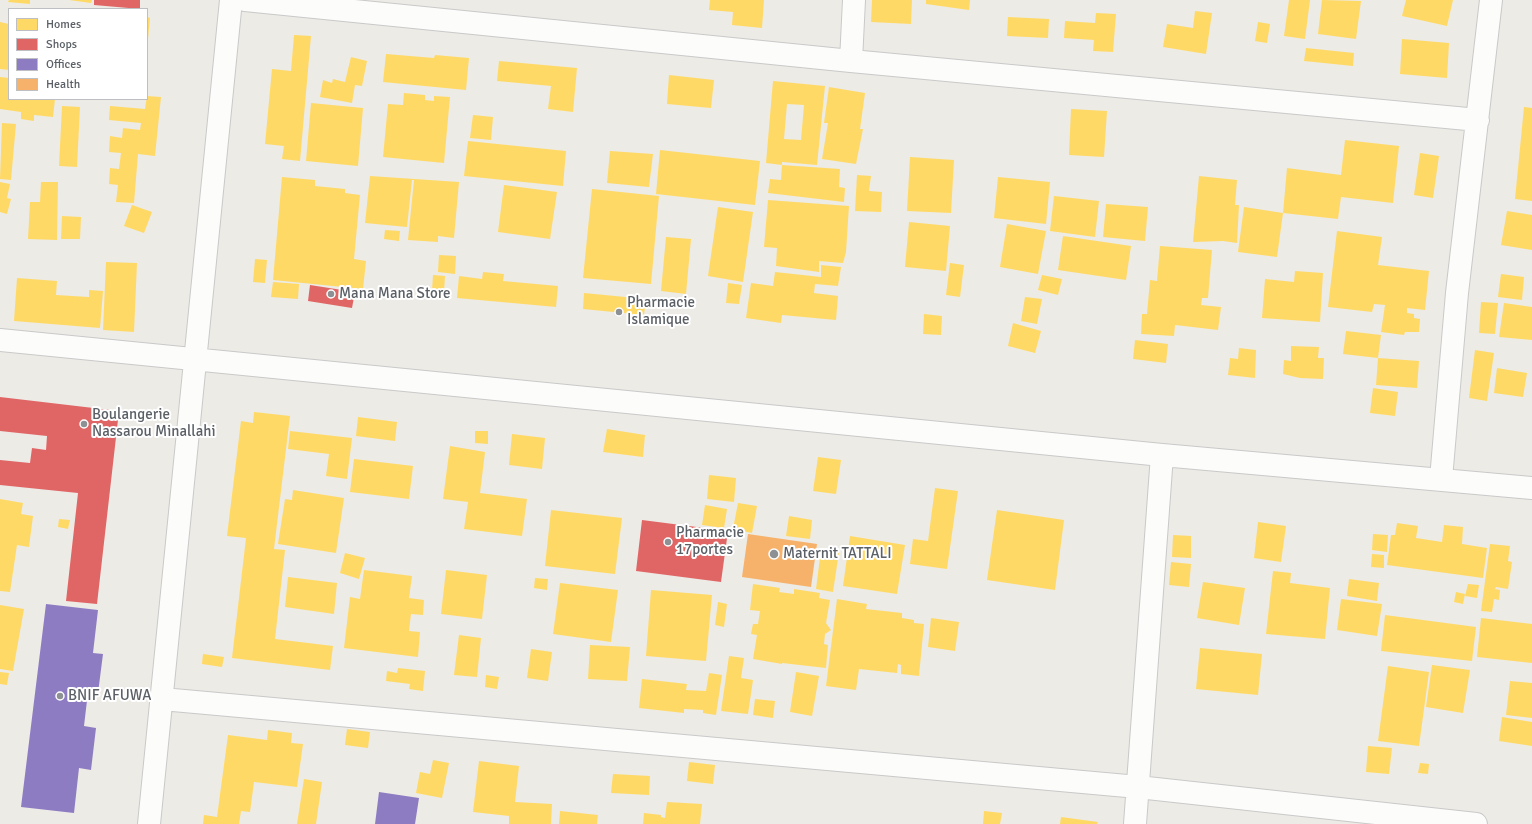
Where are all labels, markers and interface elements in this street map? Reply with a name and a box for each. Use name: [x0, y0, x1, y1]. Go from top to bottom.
legend: [8, 8, 148, 100]
text: Homes: [46, 17, 81, 32]
text: Shops: [46, 37, 77, 52]
text: Offices: [46, 57, 81, 72]
text: Health: [46, 77, 80, 92]
place label: Mana Mana Store: [339, 285, 451, 303]
marker: Mana Mana Store: [326, 289, 336, 299]
place label: Pharmacie Islamique: [627, 294, 695, 329]
marker: Pharmacie Islamique: [614, 307, 624, 317]
place label: Boulangerie Nassarou Minallahi: [92, 406, 216, 441]
marker: Boulangerie Nassarou Minallahi: [79, 419, 89, 429]
place label: Pharmacie 17portes: [676, 524, 744, 559]
marker: Pharmacie 17portes: [663, 537, 673, 547]
place label: Maternit TATTALI: [783, 545, 892, 563]
marker: Maternit TATTALI: [768, 548, 780, 560]
place label: BNIF AFUWA: [68, 687, 151, 705]
marker: BNIF AFUWA: [55, 691, 65, 701]

